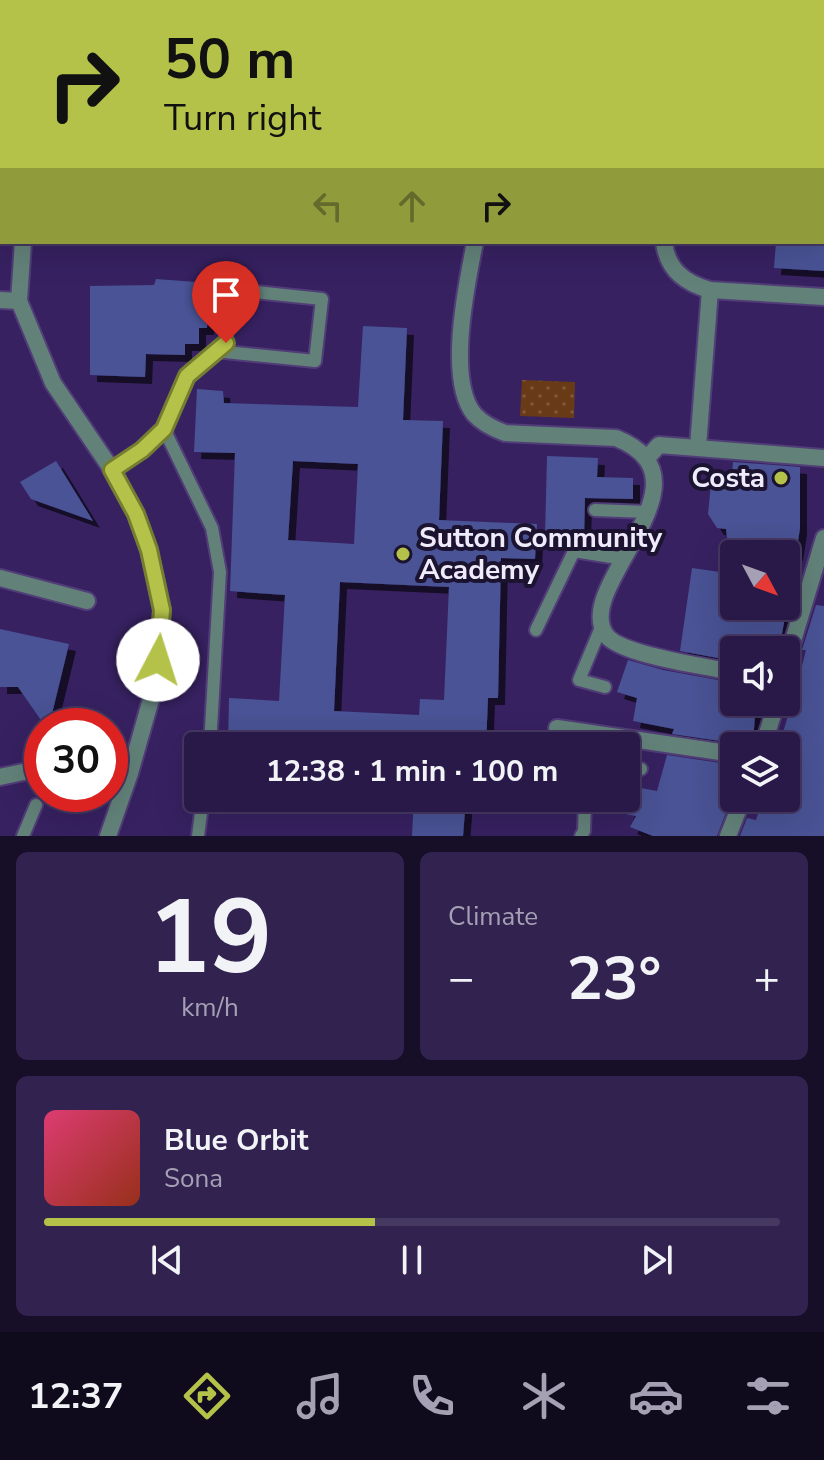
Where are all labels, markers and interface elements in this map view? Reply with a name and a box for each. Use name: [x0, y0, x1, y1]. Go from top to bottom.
text: 50 m: [164, 21, 295, 98]
icon: right: [32, 32, 136, 136]
text: Turn right: [164, 94, 321, 143]
icon: left: [306, 184, 350, 228]
icon: ahead: [390, 184, 434, 228]
icon: right: [474, 184, 518, 228]
pin: [192, 261, 260, 343]
icon: arrive: [204, 273, 248, 317]
place label: Costa: [691, 459, 765, 497]
marker: Costa: [772, 469, 790, 487]
place label: Sutton Community Academy: [419, 519, 663, 589]
north arrow: [720, 540, 800, 620]
map controls: [720, 540, 800, 812]
marker: Sutton Community Academy: [394, 545, 412, 563]
position arrow: [116, 618, 200, 702]
button: sound: [720, 636, 800, 716]
speed limit sign: 30: [24, 708, 128, 812]
button: layers: [720, 732, 800, 812]
text: 12:38 · 1 min · 100 m: [266, 751, 558, 792]
text: 19: [148, 867, 272, 1009]
text: Climate: [448, 899, 538, 934]
text: 23°: [567, 938, 661, 1020]
text: −: [448, 949, 474, 1009]
text: +: [754, 949, 780, 1009]
text: km/h: [181, 990, 239, 1025]
text: Blue Orbit: [164, 1120, 308, 1161]
text: Sona: [164, 1161, 223, 1196]
icon: previous: [145, 1238, 189, 1282]
icon: pause: [390, 1238, 434, 1282]
icon: next: [635, 1238, 679, 1282]
icon: directions: [179, 1368, 235, 1424]
icon: music: [292, 1368, 348, 1424]
icon: phone: [404, 1368, 460, 1424]
icon: climate: [516, 1368, 572, 1424]
icon: car: [628, 1368, 684, 1424]
icon: filters: [740, 1368, 796, 1424]
text: 12:37: [28, 1372, 123, 1421]

